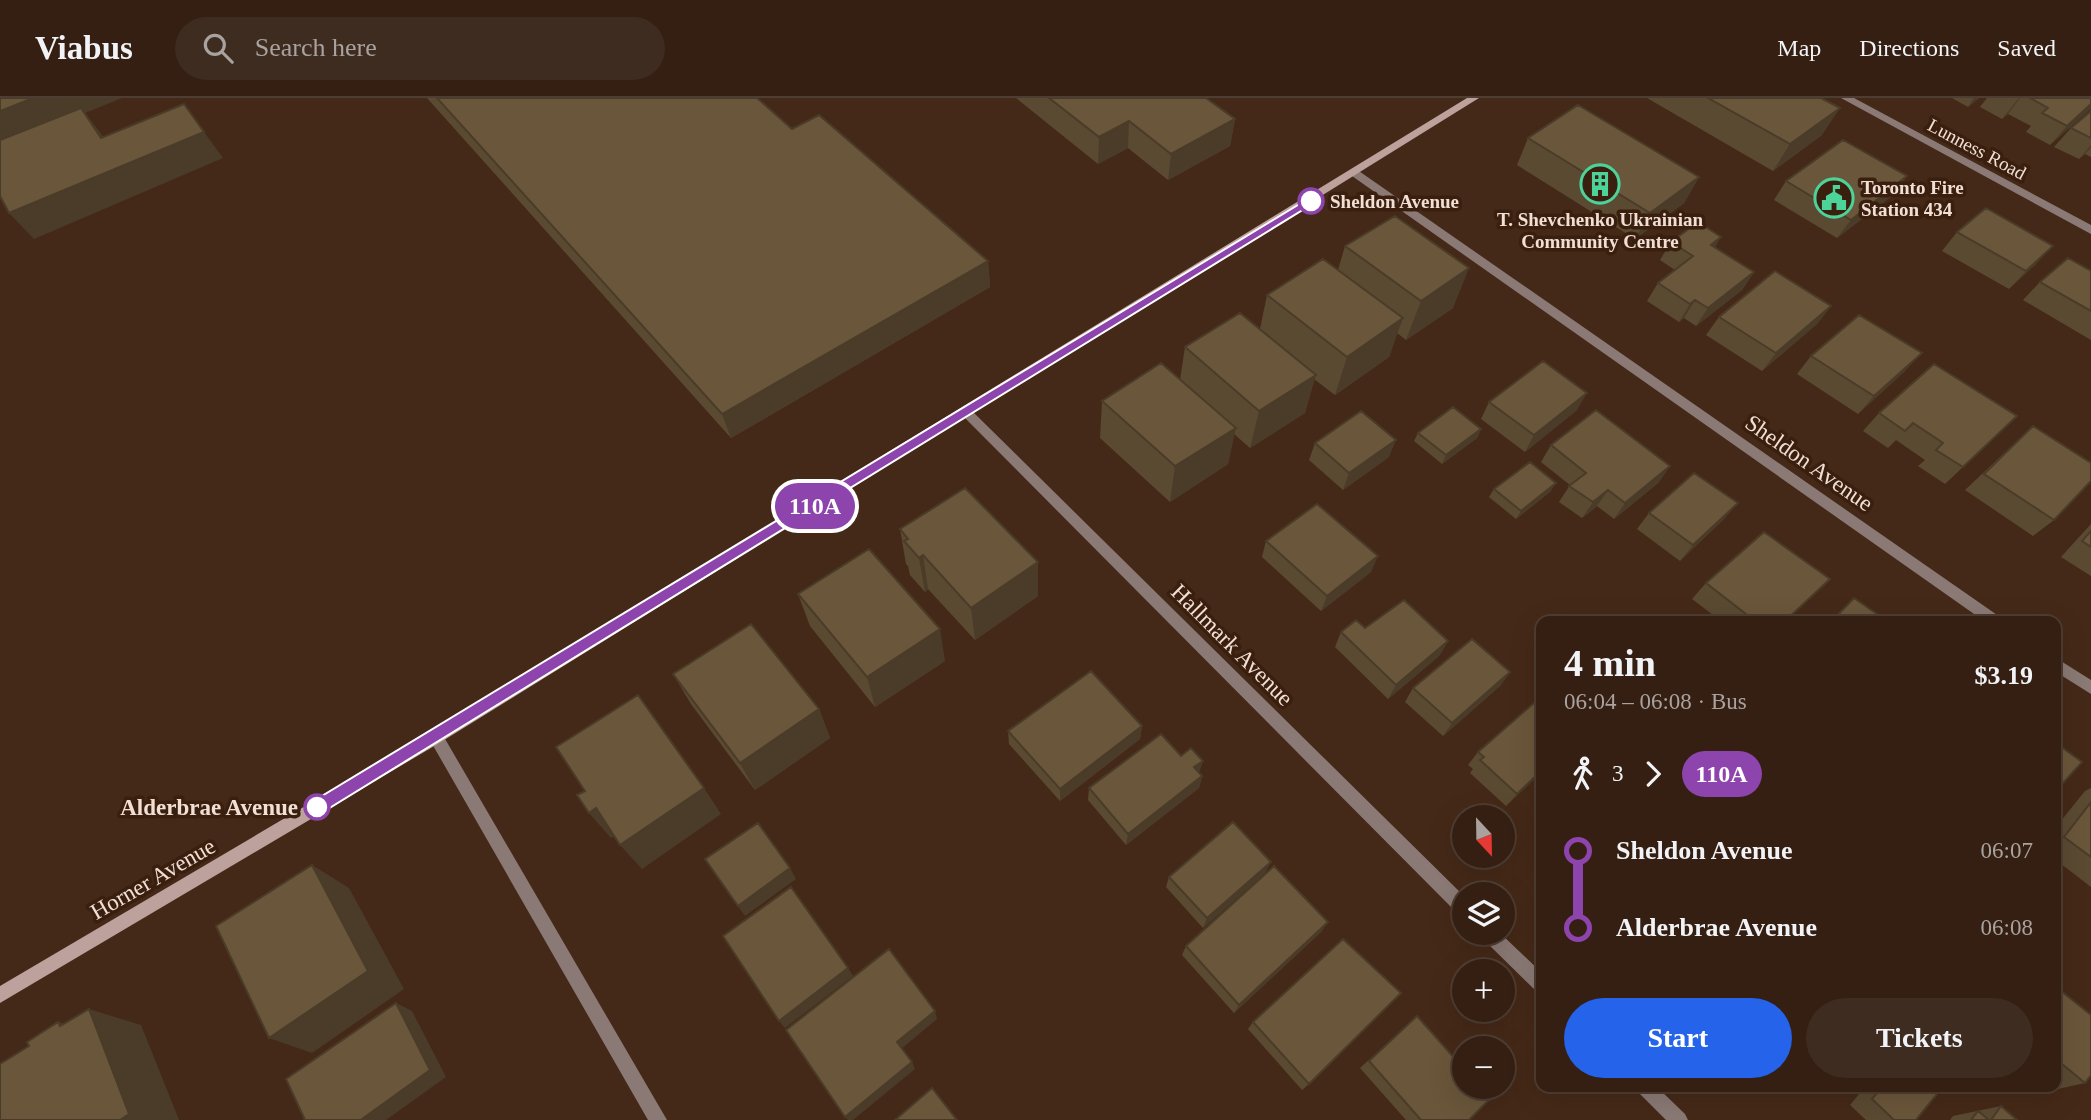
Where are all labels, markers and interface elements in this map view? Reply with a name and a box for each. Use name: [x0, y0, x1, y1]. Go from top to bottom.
search box: [175, 17, 665, 80]
icon: search: [199, 29, 237, 67]
text: Viabus: [35, 30, 133, 66]
text: Search here: [255, 33, 377, 62]
text: Map: [1777, 35, 1821, 61]
text: Directions: [1859, 35, 1959, 61]
text: Saved: [1997, 35, 2056, 61]
street label: Lunness Road: [1924, 114, 2030, 184]
building icon: T. Shevchenko Ukrainian Community Centre: [1579, 163, 1621, 205]
public building icon: Toronto Fire Station 434: [1813, 177, 1855, 219]
place label: Toronto Fire Station 434: [1861, 177, 1964, 220]
marker: Sheldon Avenue: [1298, 188, 1324, 214]
place label: Sheldon Avenue: [1330, 191, 1459, 212]
place label: T. Shevchenko Ukrainian Community Centre: [1497, 209, 1703, 252]
street label: Sheldon Avenue: [1741, 410, 1877, 516]
line badge: 110A: [766, 483, 864, 529]
text: 110A: [789, 493, 841, 519]
street label: Hallmark Avenue: [1166, 579, 1298, 711]
text: 4 min: [1564, 642, 1656, 684]
text: $3.19: [1975, 661, 2033, 690]
text: 06:04 – 06:08 · Bus: [1564, 689, 1747, 714]
icon: walk: [1564, 755, 1602, 793]
icon: forward: [1634, 755, 1672, 793]
text: 3: [1612, 761, 1624, 786]
text: 110A: [1696, 761, 1748, 787]
marker: Alderbrae Avenue: [304, 794, 330, 820]
place label: Alderbrae Avenue: [120, 795, 298, 820]
north arrow: [1452, 805, 1516, 868]
map controls: [1452, 805, 1515, 1099]
street label: Horner Avenue: [86, 833, 220, 925]
text: Sheldon Avenue: [1616, 836, 1793, 865]
text: 06:07: [1981, 838, 2033, 863]
button: layers: [1452, 882, 1515, 945]
text: Alderbrae Avenue: [1616, 913, 1817, 942]
text: 06:08: [1981, 915, 2033, 940]
button: +: [1452, 959, 1515, 1022]
button: Start: [1564, 998, 1792, 1078]
button: Tickets: [1806, 998, 2033, 1078]
button: −: [1452, 1036, 1515, 1099]

